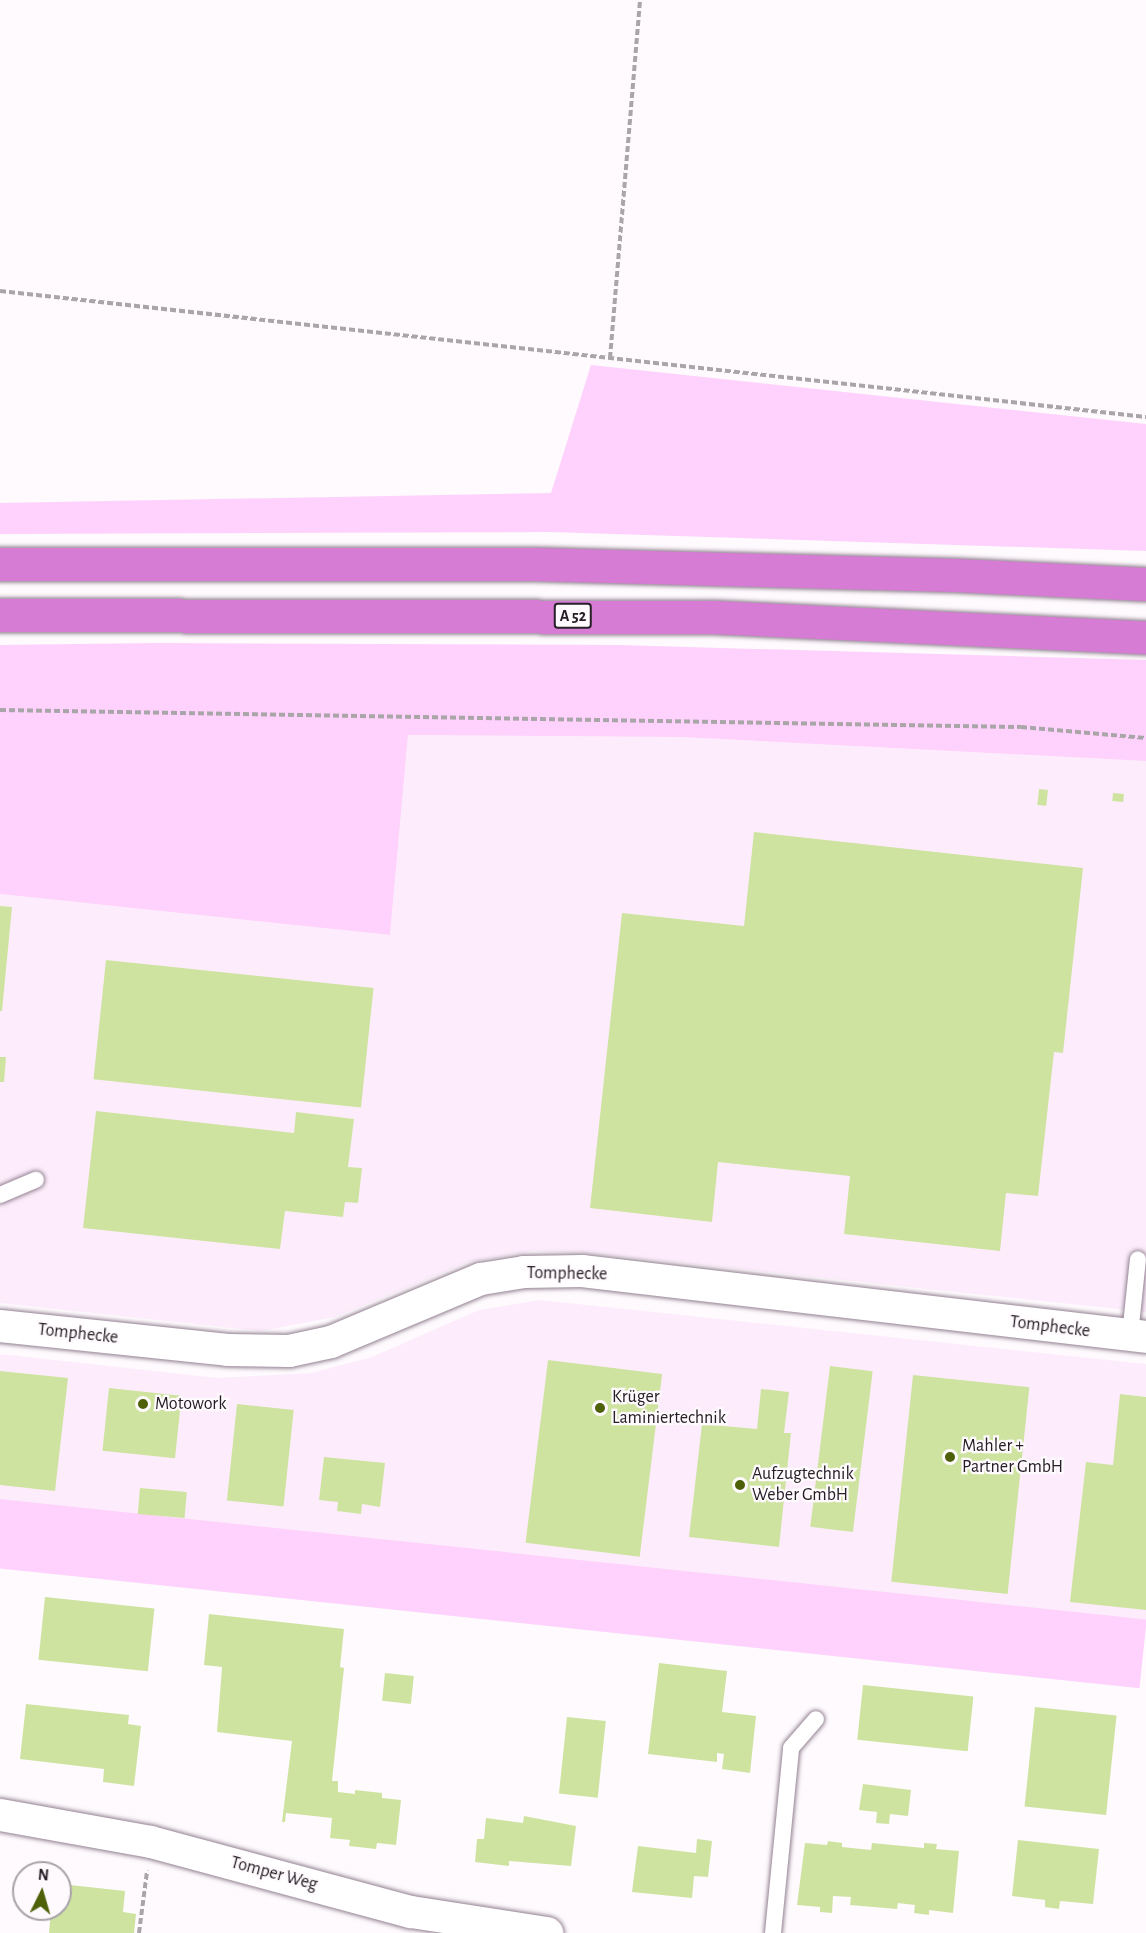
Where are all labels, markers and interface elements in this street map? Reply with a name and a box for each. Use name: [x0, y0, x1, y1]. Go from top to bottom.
road number: A 52: [554, 603, 592, 629]
street label: Tomphecke: [526, 1262, 608, 1286]
street label: Tomphecke: [1009, 1311, 1091, 1343]
street label: Tomphecke: [37, 1319, 119, 1349]
place label: Krüger Laminiertechnik: [612, 1387, 726, 1430]
place label: Motowork: [155, 1393, 226, 1415]
marker: Motowork: [136, 1397, 150, 1411]
marker: Krüger Laminiertechnik: [593, 1401, 607, 1415]
place label: Mahler + Partner GmbH: [962, 1436, 1063, 1478]
marker: Mahler + Partner GmbH: [943, 1450, 957, 1464]
place label: Aufzugtechnik Weber GmbH: [752, 1464, 854, 1506]
marker: Aufzugtechnik Weber GmbH: [733, 1478, 747, 1492]
street label: Tomper Weg: [228, 1852, 320, 1896]
north arrow: [12, 1861, 72, 1921]
text: N: [37, 1867, 50, 1884]

